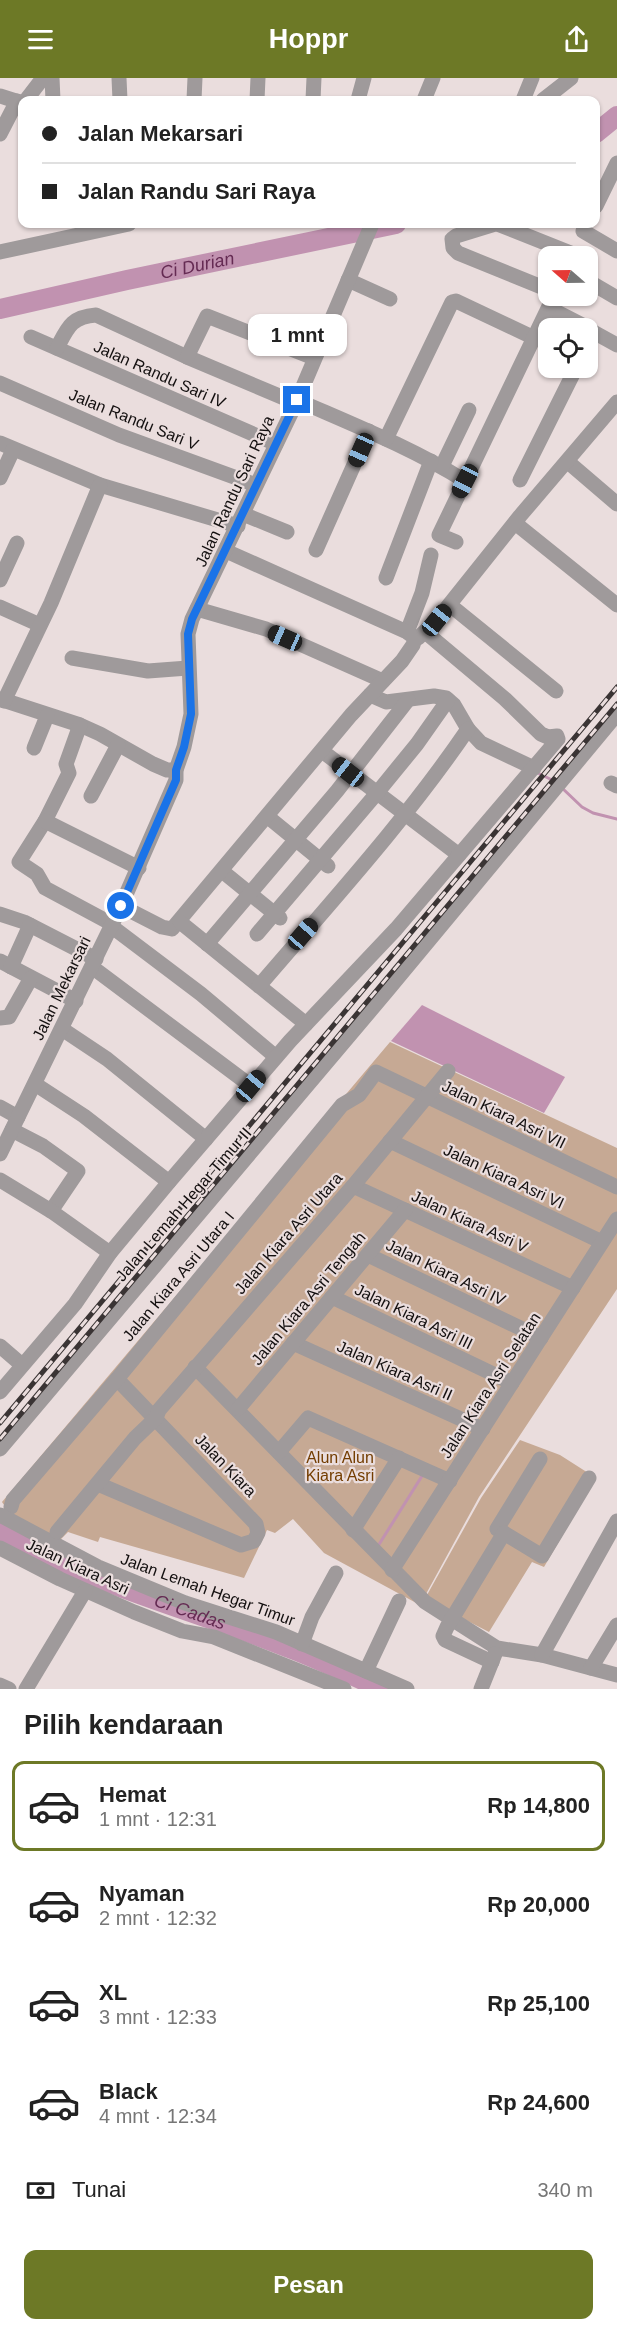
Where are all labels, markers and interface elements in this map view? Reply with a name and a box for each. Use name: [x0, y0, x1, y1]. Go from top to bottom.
icon: menu: [24, 23, 57, 56]
icon: share: [560, 23, 593, 56]
text: Hoppr: [269, 24, 348, 54]
text: Jalan Mekarsari: [78, 121, 243, 146]
text: Jalan Randu Sari Raya: [78, 179, 315, 204]
north arrow: [538, 246, 598, 306]
map controls: [538, 246, 598, 378]
water label: Ci Durian: [158, 248, 236, 283]
callout: 1 mnt: [248, 313, 346, 355]
button: locate: [538, 318, 598, 378]
text: 1 mnt: [271, 324, 324, 346]
street label: Jalan Randu Sari IV: [91, 338, 229, 411]
street label: Jalan Randu Sari V: [67, 386, 201, 453]
route end: [283, 386, 310, 413]
street label: Jalan Randu Sari Raya: [192, 413, 277, 569]
car: [345, 430, 377, 470]
car: [449, 461, 481, 501]
car: [419, 600, 455, 640]
car: [265, 622, 305, 654]
car: [328, 754, 368, 790]
route start: [107, 892, 134, 919]
car: [284, 915, 322, 953]
street label: Jalan Mekarsari: [29, 934, 94, 1043]
car: [233, 1066, 269, 1106]
street label: Jalan Kiara Asri VII: [439, 1077, 568, 1152]
street label: Jalan Lemah Hegar Timur II: [112, 1124, 255, 1284]
street label: Jalan Kiara Asri VI: [441, 1141, 567, 1212]
street label: Jalan Kiara Asri Utara: [231, 1169, 346, 1297]
street label: Jalan Kiara Asri V: [409, 1187, 531, 1256]
street label: Jalan Kiara Asri Utara I: [119, 1208, 237, 1344]
street label: Jalan Kiara Asri Tengah: [248, 1229, 369, 1368]
street label: Jalan Kiara Asri IV: [383, 1236, 509, 1309]
street label: Jalan Kiara Asri III: [352, 1281, 475, 1352]
street label: Jalan Kiara Asri Selatan: [437, 1309, 544, 1461]
street label: Jalan Kiara Asri II: [334, 1337, 455, 1404]
street label: Jalan Kiara: [192, 1431, 260, 1500]
park label: Alun Alun Kiara Asri: [306, 1449, 374, 1484]
street label: Jalan Kiara Asri: [24, 1535, 132, 1598]
street label: Jalan Lemah Hegar Timur: [118, 1550, 298, 1629]
water label: Ci Cadas: [152, 1590, 228, 1634]
text: Pilih kendaraan: [24, 1710, 224, 1740]
icon: car: [27, 1779, 81, 1833]
text: Hemat: [99, 1782, 166, 1807]
text: Rp 14,800: [487, 1793, 590, 1818]
text: 1 mnt · 12:31: [99, 1808, 217, 1830]
icon: car: [27, 1878, 81, 1932]
text: Nyaman: [99, 1881, 185, 1906]
text: Rp 20,000: [487, 1892, 590, 1917]
text: 2 mnt · 12:32: [99, 1907, 217, 1929]
icon: car: [27, 1977, 81, 2031]
text: XL: [99, 1980, 127, 2005]
text: Rp 25,100: [487, 1991, 590, 2016]
text: 3 mnt · 12:33: [99, 2006, 217, 2028]
icon: car: [27, 2076, 81, 2130]
text: Black: [99, 2079, 158, 2104]
text: Rp 24,600: [487, 2090, 590, 2115]
text: 4 mnt · 12:34: [99, 2105, 217, 2127]
icon: cash: [24, 2174, 57, 2207]
text: Tunai: [72, 2177, 126, 2202]
text: 340 m: [537, 2179, 593, 2201]
button: Pesan: [24, 2250, 593, 2319]

